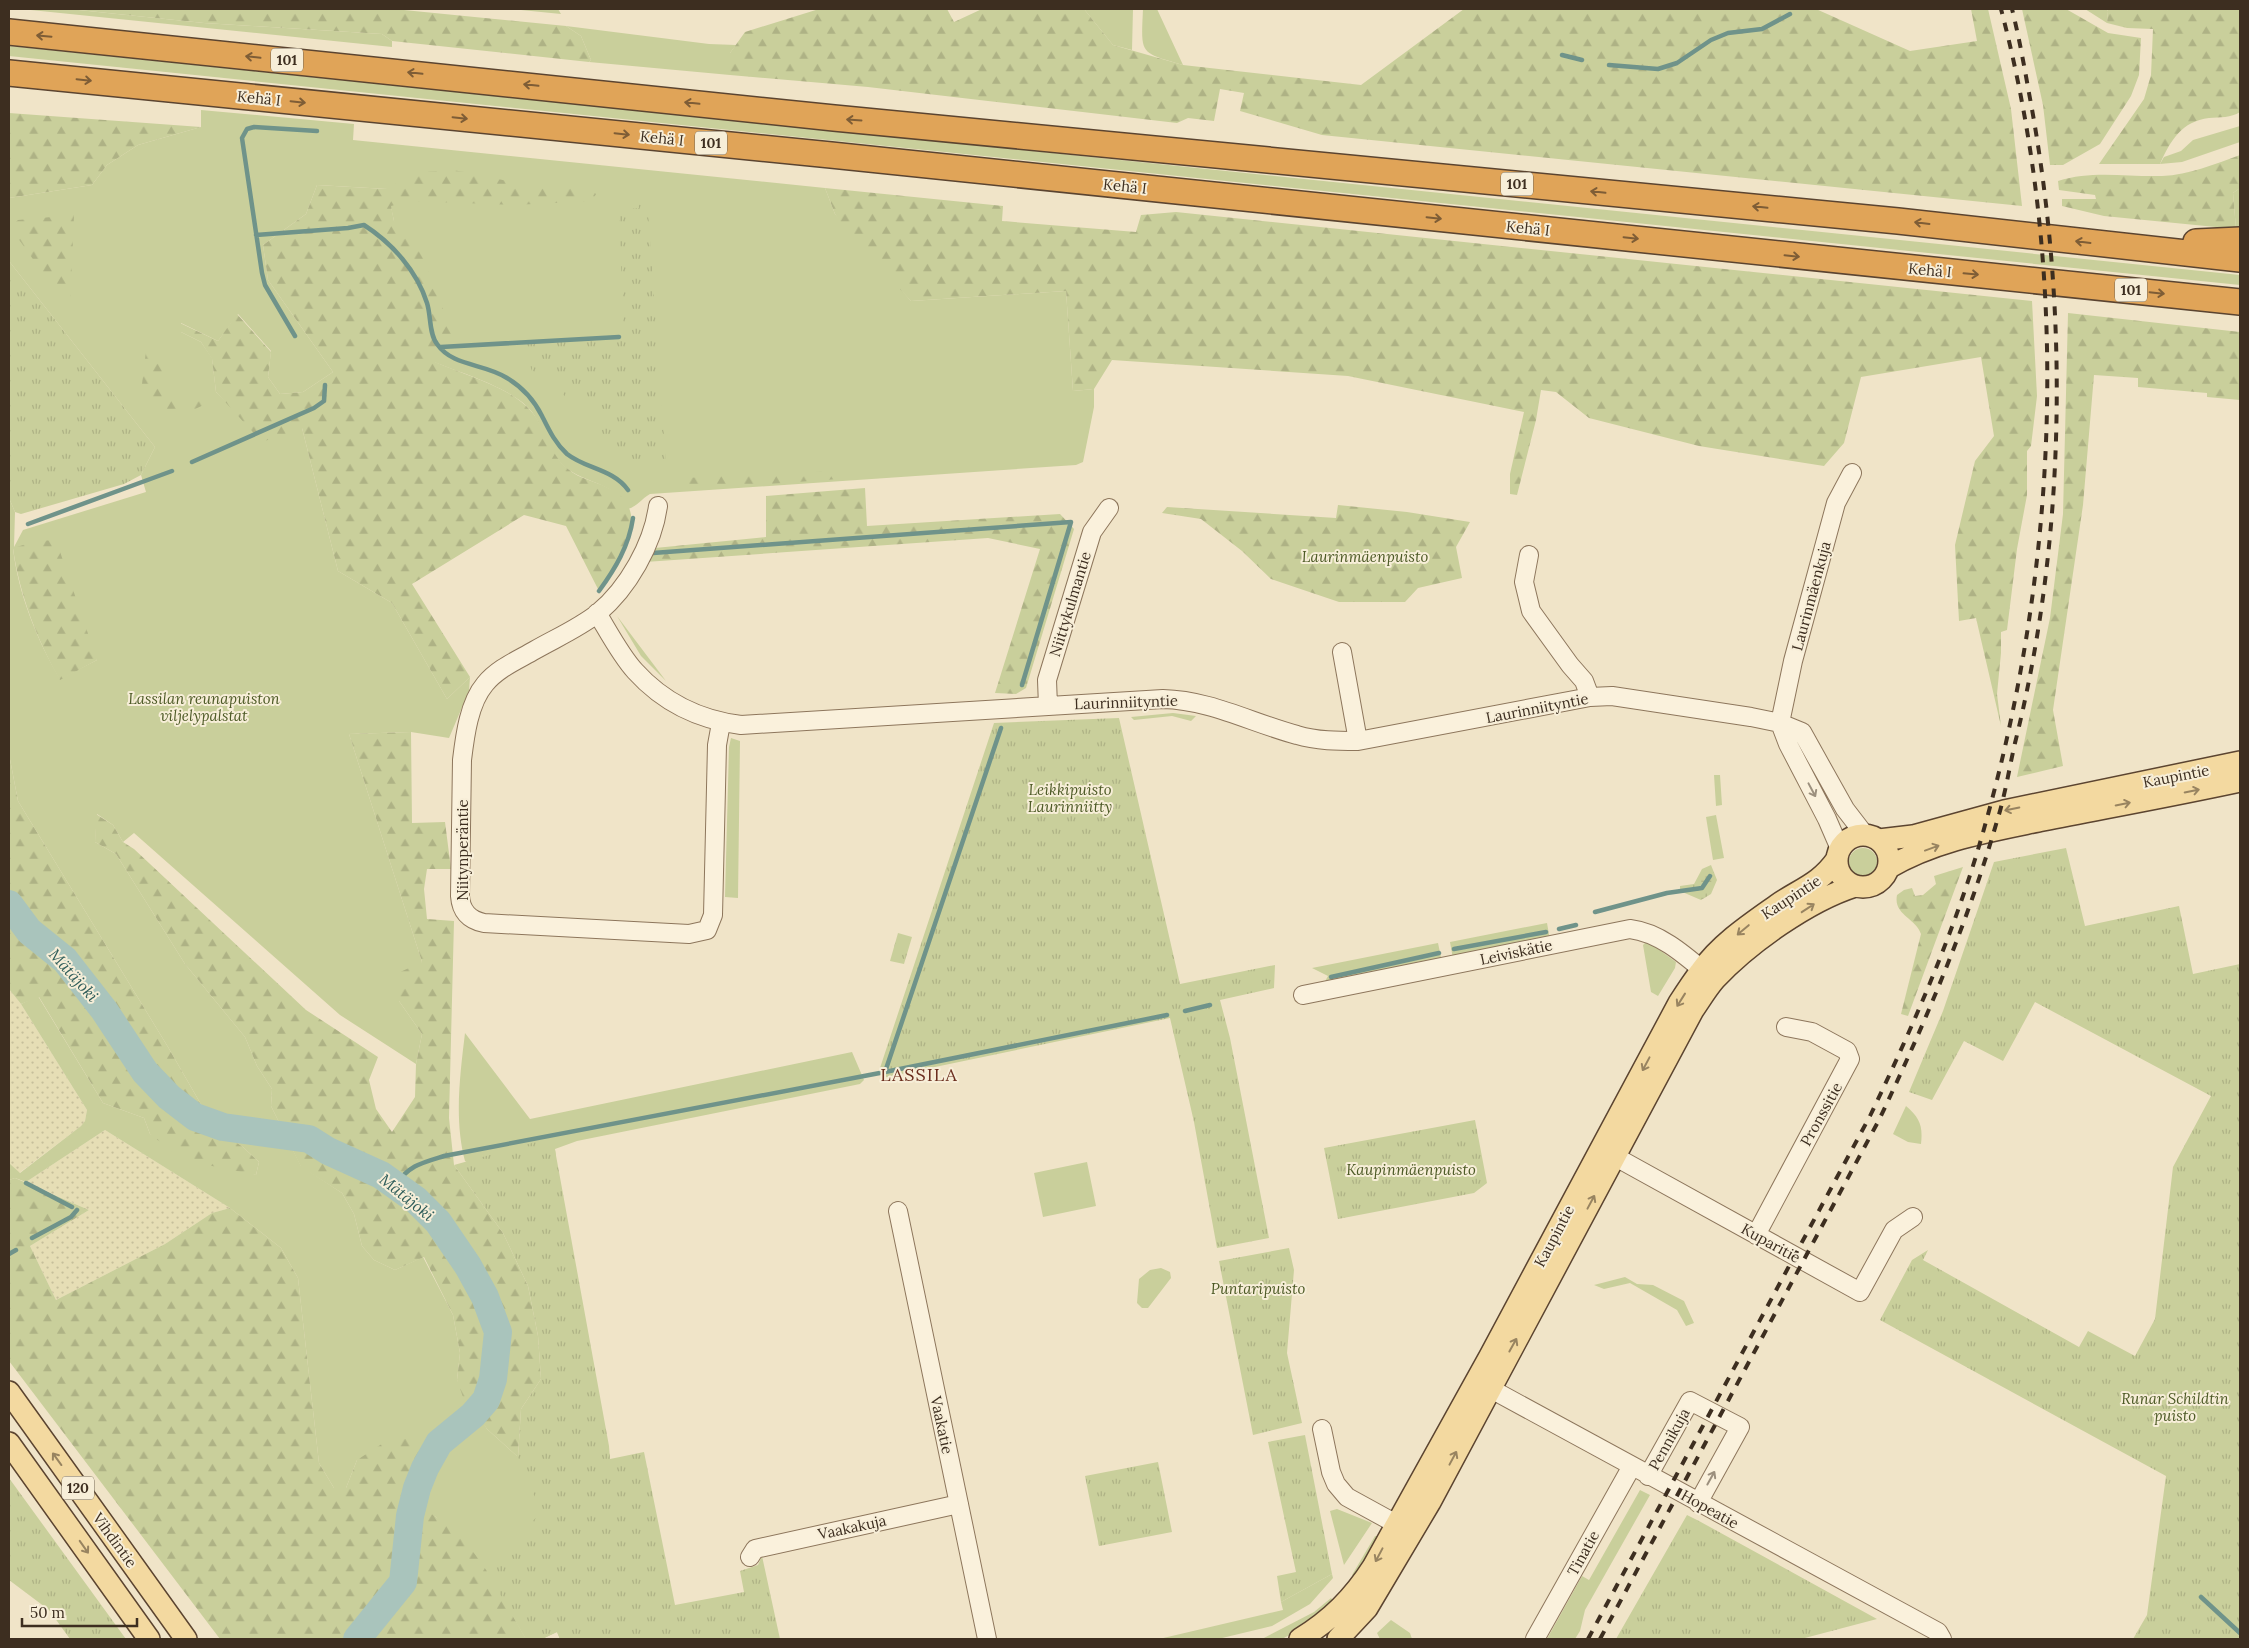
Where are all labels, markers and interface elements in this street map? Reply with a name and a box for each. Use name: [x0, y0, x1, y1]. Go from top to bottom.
one-way arrow: [36, 31, 52, 41]
road number: 101: [271, 48, 303, 72]
one-way arrow: [245, 52, 261, 62]
one-way arrow: [407, 68, 423, 78]
one-way arrow: [76, 75, 92, 85]
one-way arrow: [523, 80, 539, 90]
street label: Kehä I: [236, 86, 282, 110]
one-way arrow: [290, 97, 306, 107]
one-way arrow: [685, 98, 701, 108]
one-way arrow: [452, 113, 468, 123]
one-way arrow: [846, 115, 862, 124]
street label: Kehä I: [639, 126, 685, 150]
one-way arrow: [613, 130, 629, 139]
road number: 101: [695, 132, 727, 154]
road number: 101: [1501, 172, 1533, 195]
street label: Kehä I: [1102, 174, 1148, 198]
one-way arrow: [1591, 187, 1607, 197]
one-way arrow: [1752, 203, 1768, 212]
one-way arrow: [1426, 213, 1442, 223]
street label: Kehä I: [1505, 216, 1551, 240]
one-way arrow: [1914, 218, 1930, 228]
one-way arrow: [1622, 234, 1638, 243]
one-way arrow: [2076, 237, 2092, 247]
one-way arrow: [1784, 251, 1800, 261]
street label: Kehä I: [1907, 259, 1953, 281]
one-way arrow: [1963, 269, 1979, 278]
road number: 101: [2115, 278, 2147, 302]
one-way arrow: [2149, 288, 2165, 298]
street label: Laurinmäenkuja: [1787, 539, 1835, 653]
park label: Laurinmäenpuisto: [1302, 547, 1428, 566]
street label: Niittykulmantie: [1045, 549, 1095, 659]
park label: Lassilan reunapuiston viljelypalstat: [128, 689, 281, 725]
street label: Laurinniityntie: [1484, 689, 1590, 727]
street label: Laurinniityntie: [1074, 691, 1178, 713]
street label: Kaupintie: [2141, 760, 2211, 792]
park label: Leikkipuisto Laurinniitty: [1028, 780, 1112, 816]
one-way arrow: [1807, 783, 1817, 798]
one-way arrow: [2184, 785, 2200, 795]
street label: Niitynperäntie: [453, 799, 472, 901]
one-way arrow: [2115, 799, 2131, 808]
one-way arrow: [2004, 805, 2020, 814]
one-way arrow: [1924, 843, 1940, 852]
street label: Kaupintie: [1758, 871, 1824, 923]
one-way arrow: [1801, 903, 1815, 913]
one-way arrow: [1737, 924, 1750, 935]
street label: Leiviskätie: [1478, 935, 1554, 969]
water label: Mätäjoki: [45, 944, 103, 1006]
one-way arrow: [1676, 992, 1686, 1006]
one-way arrow: [1641, 1056, 1650, 1071]
district label: LASSILA: [880, 1063, 958, 1086]
street label: Pronssitie: [1796, 1079, 1846, 1149]
park label: Kaupinmäenpuisto: [1346, 1160, 1476, 1179]
water label: Mätäjoki: [376, 1169, 438, 1225]
one-way arrow: [1586, 1195, 1596, 1210]
street label: Kaupintie: [1530, 1202, 1578, 1270]
street label: Kuparitie: [1738, 1219, 1804, 1267]
park label: Puntaripuisto: [1211, 1279, 1305, 1298]
one-way arrow: [1509, 1338, 1518, 1353]
park label: Runar Schildtin puisto: [2121, 1389, 2230, 1425]
street label: Vaakatie: [926, 1393, 957, 1456]
street label: Pennikuja: [1644, 1404, 1694, 1473]
one-way arrow: [52, 1452, 62, 1466]
one-way arrow: [1448, 1452, 1458, 1466]
one-way arrow: [1707, 1471, 1717, 1486]
road number: 120: [62, 1476, 94, 1500]
street label: Hopeatie: [1678, 1485, 1742, 1533]
street label: Vihdintie: [88, 1508, 141, 1571]
street label: Vaakakuja: [815, 1510, 888, 1544]
street label: Tinatie: [1563, 1527, 1603, 1579]
one-way arrow: [79, 1540, 89, 1554]
one-way arrow: [1374, 1547, 1384, 1561]
scale bar: [22, 1596, 138, 1628]
text: 50 m: [30, 1603, 65, 1622]

